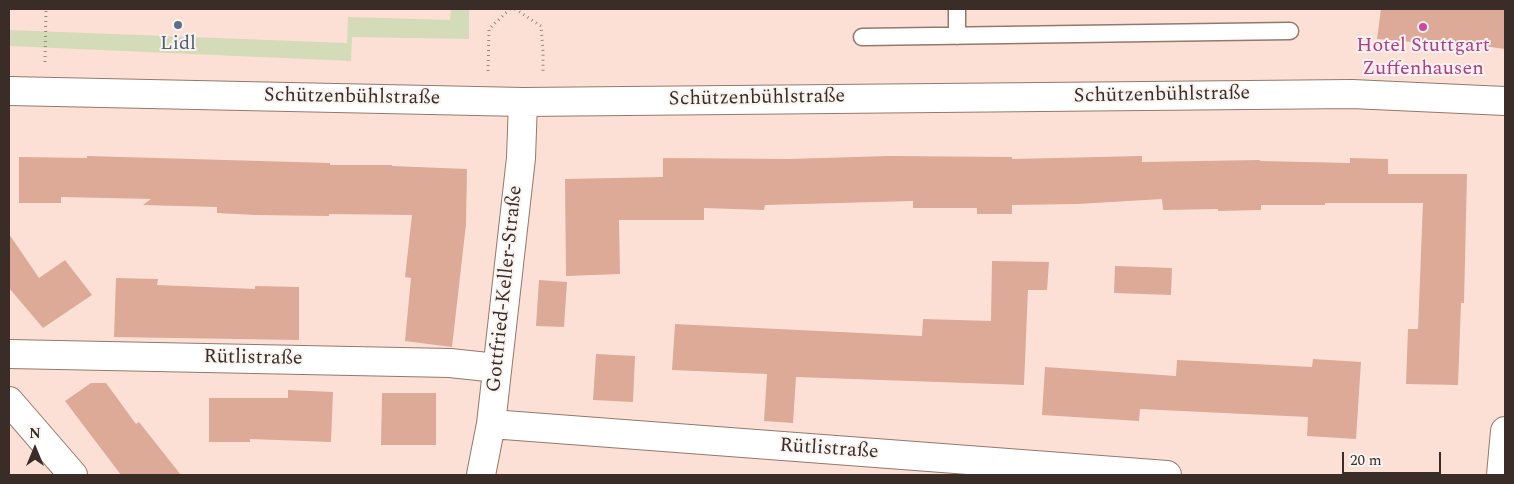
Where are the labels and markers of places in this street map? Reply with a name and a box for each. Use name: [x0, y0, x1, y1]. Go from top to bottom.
marker: Lidl: [172, 19, 184, 31]
marker: Hotel Stuttgart Zuffenhausen: [1417, 21, 1429, 33]
place label: Lidl: [160, 33, 196, 57]
place label: Hotel Stuttgart Zuffenhausen: [1356, 35, 1490, 82]

